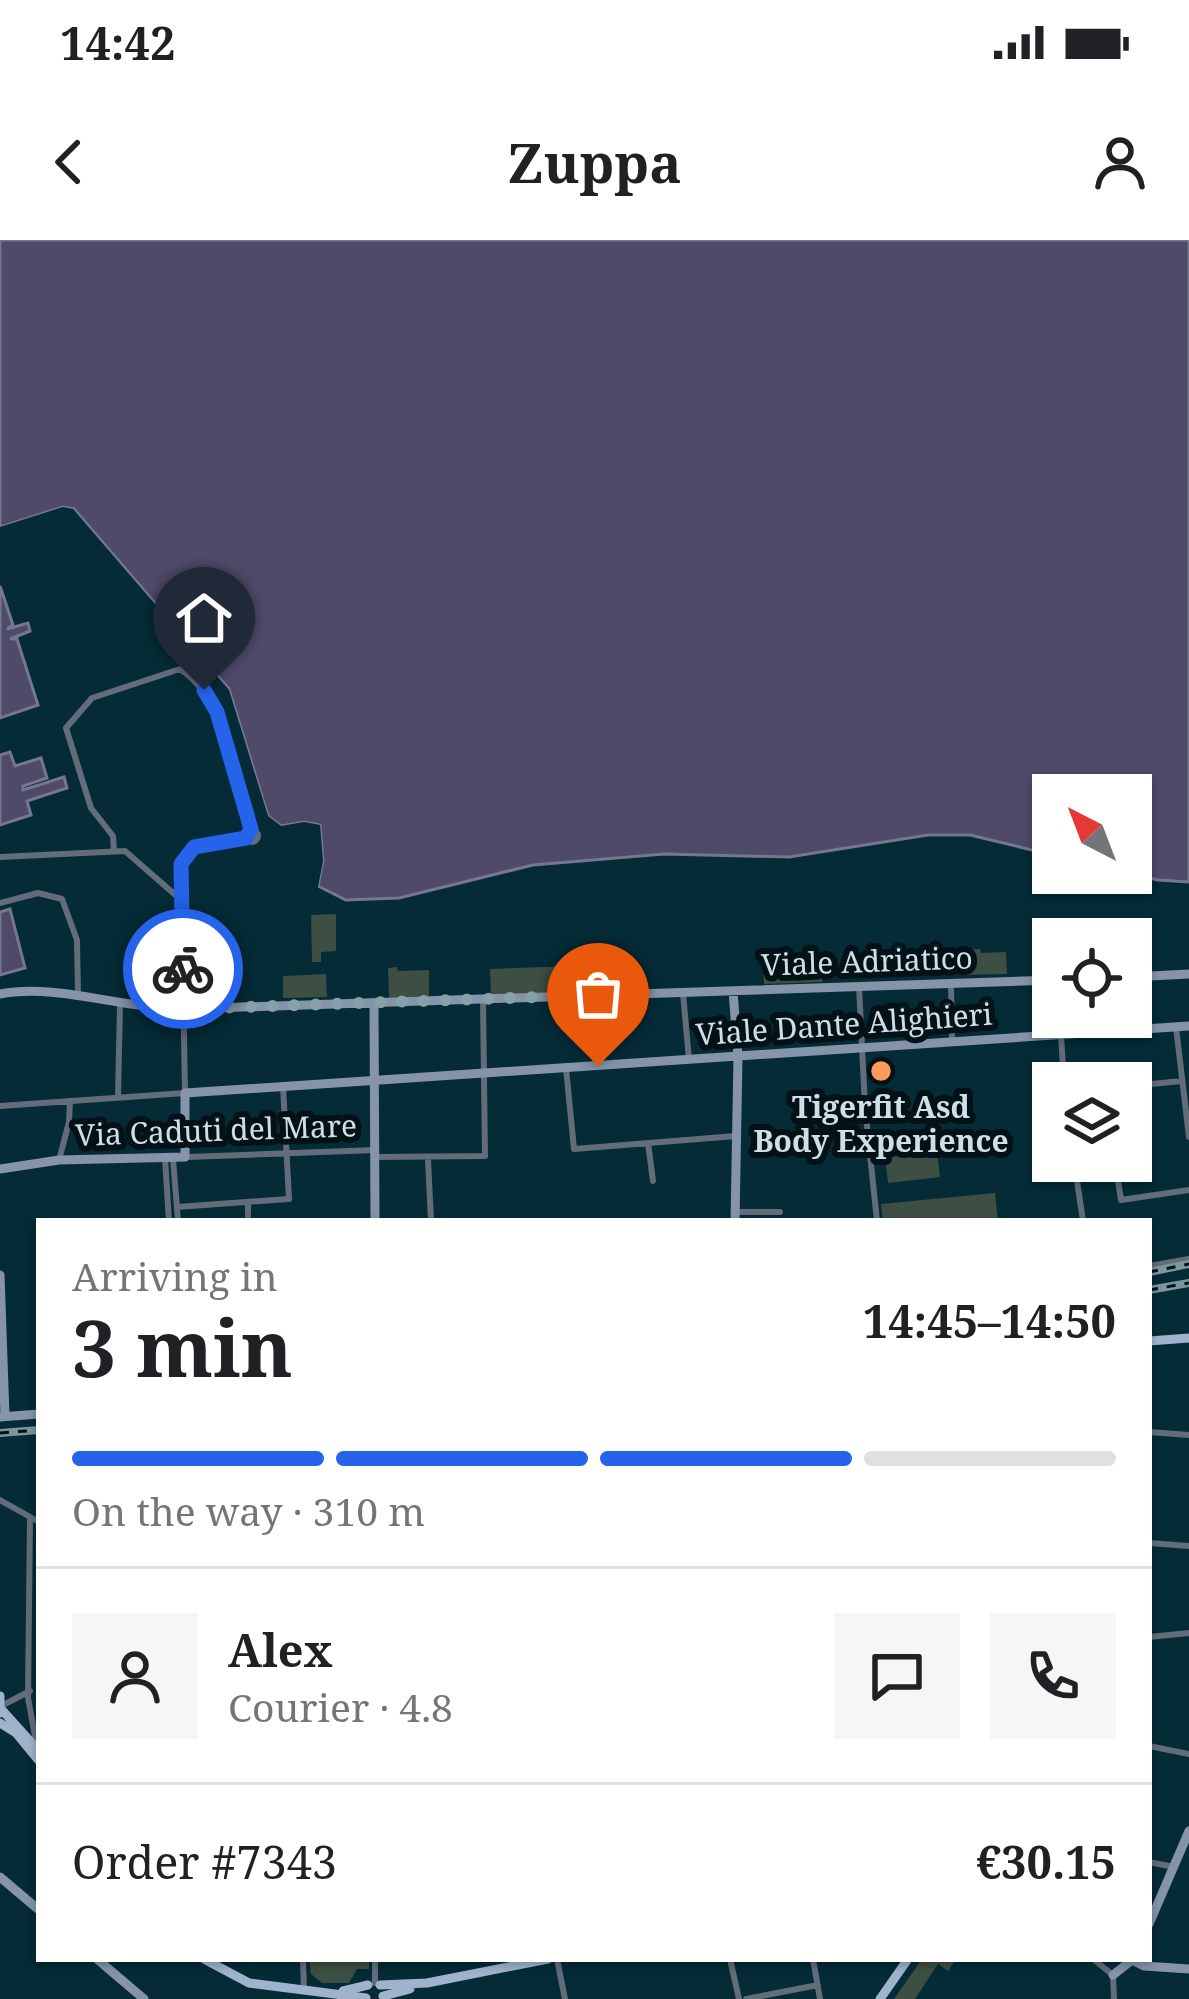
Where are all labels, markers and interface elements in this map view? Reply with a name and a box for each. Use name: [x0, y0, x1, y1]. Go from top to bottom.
text: 14:42: [60, 12, 175, 73]
text: Zuppa: [507, 125, 682, 199]
icon: back: [36, 129, 102, 195]
icon: person: [1087, 129, 1153, 195]
pin: [153, 567, 255, 690]
icon: home: [171, 585, 237, 651]
north arrow: [1032, 774, 1152, 894]
map controls: [1032, 774, 1152, 1182]
courier: [123, 909, 243, 1029]
button: locate: [1032, 918, 1152, 1038]
icon: bike: [150, 936, 216, 1002]
street label: Viale Adriatico: [760, 936, 973, 985]
pin: [547, 943, 649, 1066]
icon: bag: [565, 961, 631, 1027]
street label: Viale Dante Alighieri: [694, 993, 994, 1054]
marker: Tigerfit Asd Body Experience: [868, 1058, 894, 1084]
button: layers: [1032, 1062, 1152, 1182]
place label: Tigerfit Asd Body Experience: [753, 1086, 1009, 1161]
street label: Via Caduti del Mare: [74, 1104, 358, 1155]
text: Arriving in: [72, 1249, 278, 1302]
text: 14:45–14:50: [863, 1290, 1116, 1351]
text: 3 min: [72, 1294, 293, 1400]
text: On the way · 310 m: [72, 1484, 425, 1537]
button: person: [72, 1613, 198, 1739]
button: chat: [834, 1613, 960, 1739]
button: phone: [990, 1613, 1116, 1739]
text: Alex: [228, 1619, 333, 1680]
text: Courier · 4.8: [228, 1680, 453, 1733]
text: Order #7343: [72, 1831, 337, 1892]
text: €30.15: [976, 1831, 1116, 1892]

